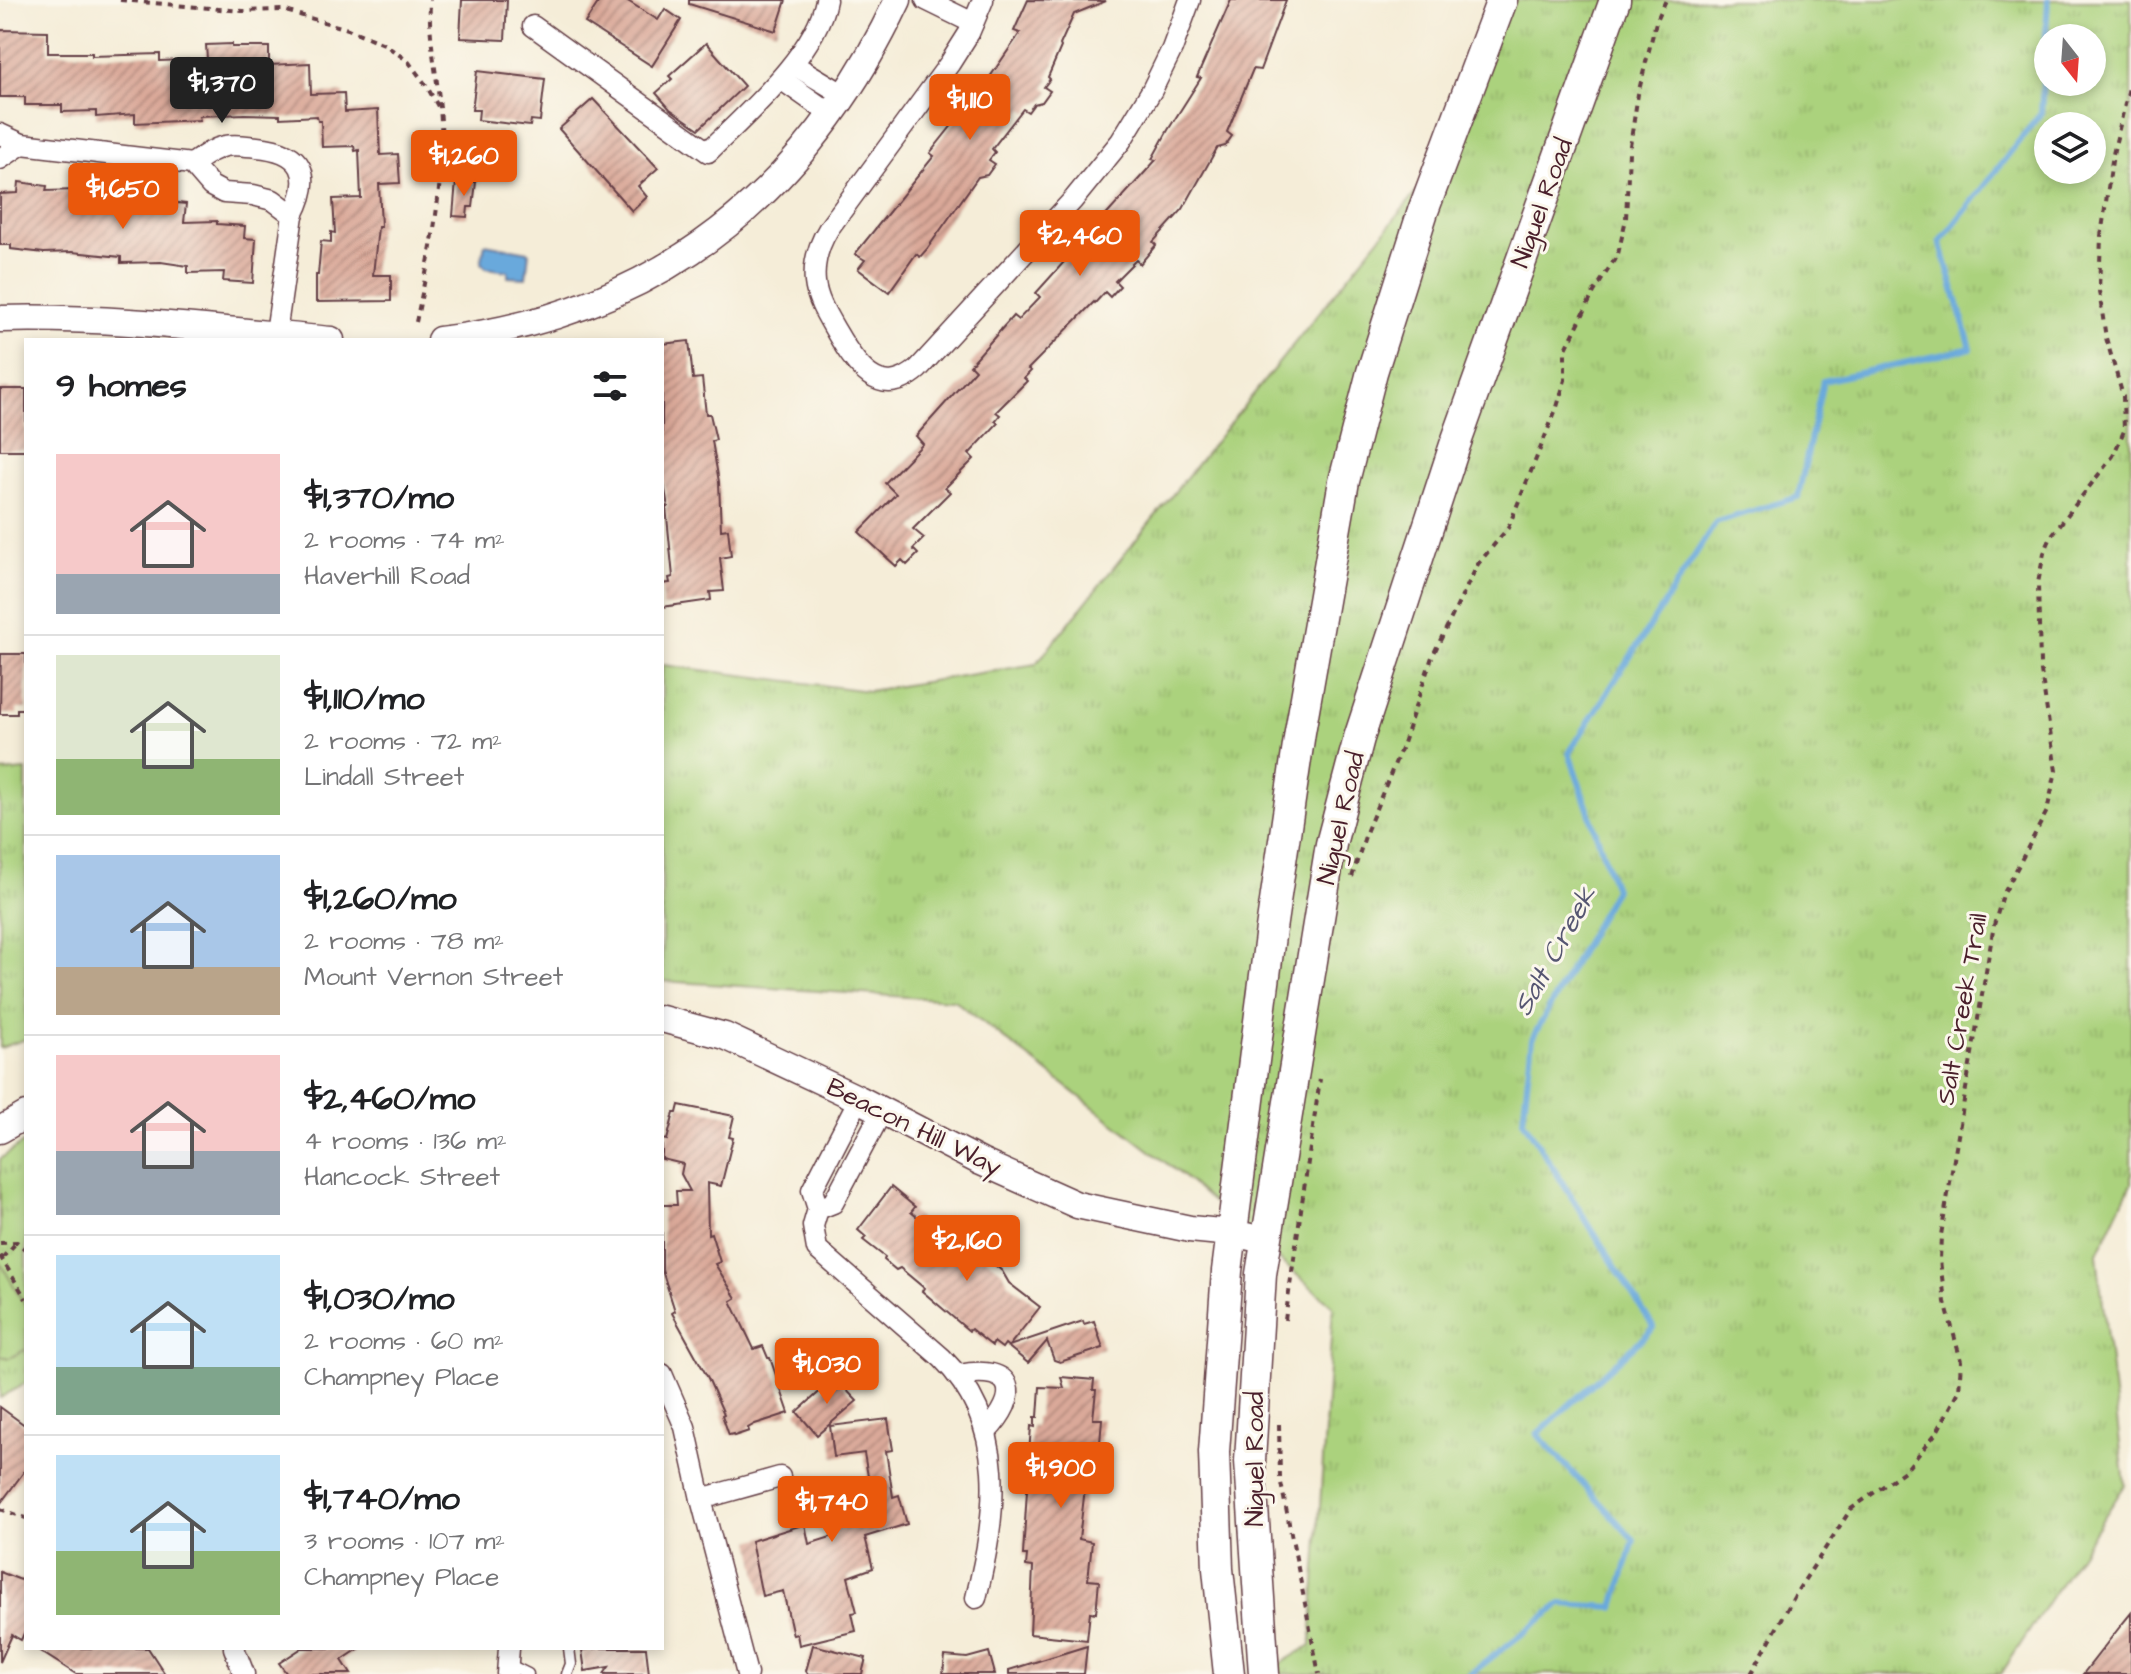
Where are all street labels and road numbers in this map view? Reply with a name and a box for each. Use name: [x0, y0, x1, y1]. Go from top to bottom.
street label: Niguel Road: [1502, 133, 1584, 273]
street label: Niguel Road: [1308, 748, 1376, 888]
street label: Salt Creek Trail: [1927, 910, 1997, 1108]
street label: Beacon Hill Way: [820, 1069, 1007, 1187]
street label: Niguel Road: [1237, 1391, 1275, 1527]

